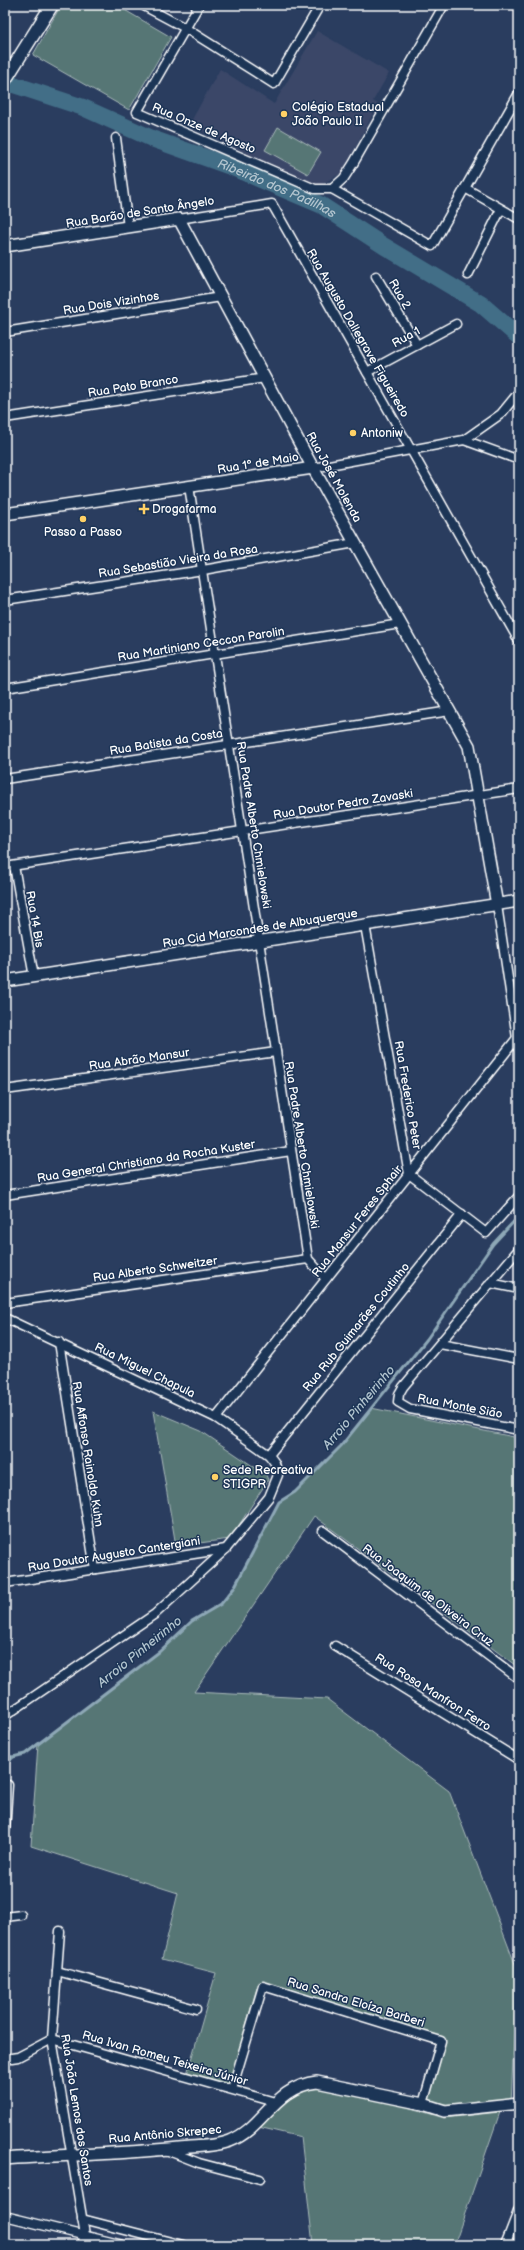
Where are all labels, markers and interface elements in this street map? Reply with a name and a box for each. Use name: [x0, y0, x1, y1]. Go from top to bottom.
street label: Rua Onze de Agosto: [150, 100, 258, 157]
place label: Colégio Estadual João Paulo II: [292, 100, 384, 129]
marker: Colégio Estadual João Paulo II: [279, 109, 289, 119]
water label: Ribeirão dos Padilhas: [215, 156, 339, 222]
street label: Rua Barão de Santo Ângelo: [65, 191, 215, 232]
street label: Rua Augusto Dallegrave Figueiredo: [303, 246, 412, 420]
street label: Rua 2: [385, 276, 414, 312]
street label: Rua Dois Vizinhos: [62, 288, 160, 319]
street label: Rua 1: [390, 324, 423, 351]
street label: Rua Pato Branco: [87, 372, 180, 401]
place label: Antoniw: [361, 426, 403, 441]
marker: Antoniw: [348, 428, 358, 438]
street label: Rua José Molenda: [302, 429, 365, 525]
street label: Rua 1º de Maio: [216, 450, 300, 477]
place label: Drogafarma: [152, 502, 217, 517]
marker: Drogafarma: [139, 504, 149, 514]
marker: Passo a Passo: [78, 514, 88, 524]
place label: Passo a Passo: [44, 525, 122, 540]
street label: Rua Sebastião Vieira da Rosa: [97, 541, 259, 582]
street label: Rua Martiniano Ceccon Parolin: [117, 624, 286, 665]
street label: Rua Batista da Costa: [108, 726, 224, 759]
street label: Rua Padre Alberto Chmielowski: [233, 740, 274, 910]
street label: Rua Doutor Pedro Zavaski: [272, 786, 414, 823]
street label: Rua 14 Bis: [22, 890, 47, 949]
street label: Rua Cid Marcondes de Albuquerque: [161, 906, 359, 951]
street label: Rua Frederico Peter: [391, 1040, 425, 1151]
street label: Rua Abrão Mansur: [88, 1045, 191, 1074]
street label: Rua Padre Alberto Chmielowski: [281, 1060, 322, 1230]
street label: Rua General Christiano da Rocha Kuster: [36, 1137, 257, 1186]
street label: Rua Mansur Feres Sphair: [309, 1162, 406, 1280]
street label: Rua Alberto Schweitzer: [92, 1253, 219, 1286]
street label: Rua Rub Guimarães Coutinho: [300, 1260, 413, 1395]
street label: Rua Miguel Chapula: [92, 1340, 198, 1401]
water label: Arroio Pinheirinho: [318, 1362, 399, 1453]
street label: Rua Affonso Rainoldo Kuhn: [69, 1380, 106, 1528]
street label: Rua Monte Sião: [416, 1391, 504, 1422]
place label: Sede Recreativa STIGPR: [223, 1463, 313, 1492]
marker: Sede Recreativa STIGPR: [210, 1472, 220, 1482]
street label: Rua Doutor Augusto Cantergiani: [27, 1533, 202, 1576]
street label: Rua Joaquim de Oliveira Cruz: [359, 1541, 496, 1650]
water label: Arroio Pinheirinho: [93, 1613, 185, 1691]
street label: Rua Rosa Manfron Ferro: [372, 1650, 494, 1734]
street label: Rua Sandra Eloíza Barberi: [285, 1974, 427, 2031]
street label: Rua Ivan Romeu Teixeira Júnior: [80, 2028, 250, 2090]
street label: Rua João Lemos dos Santos: [57, 2033, 96, 2187]
street label: Rua Antônio Skrepec: [108, 2122, 222, 2147]

